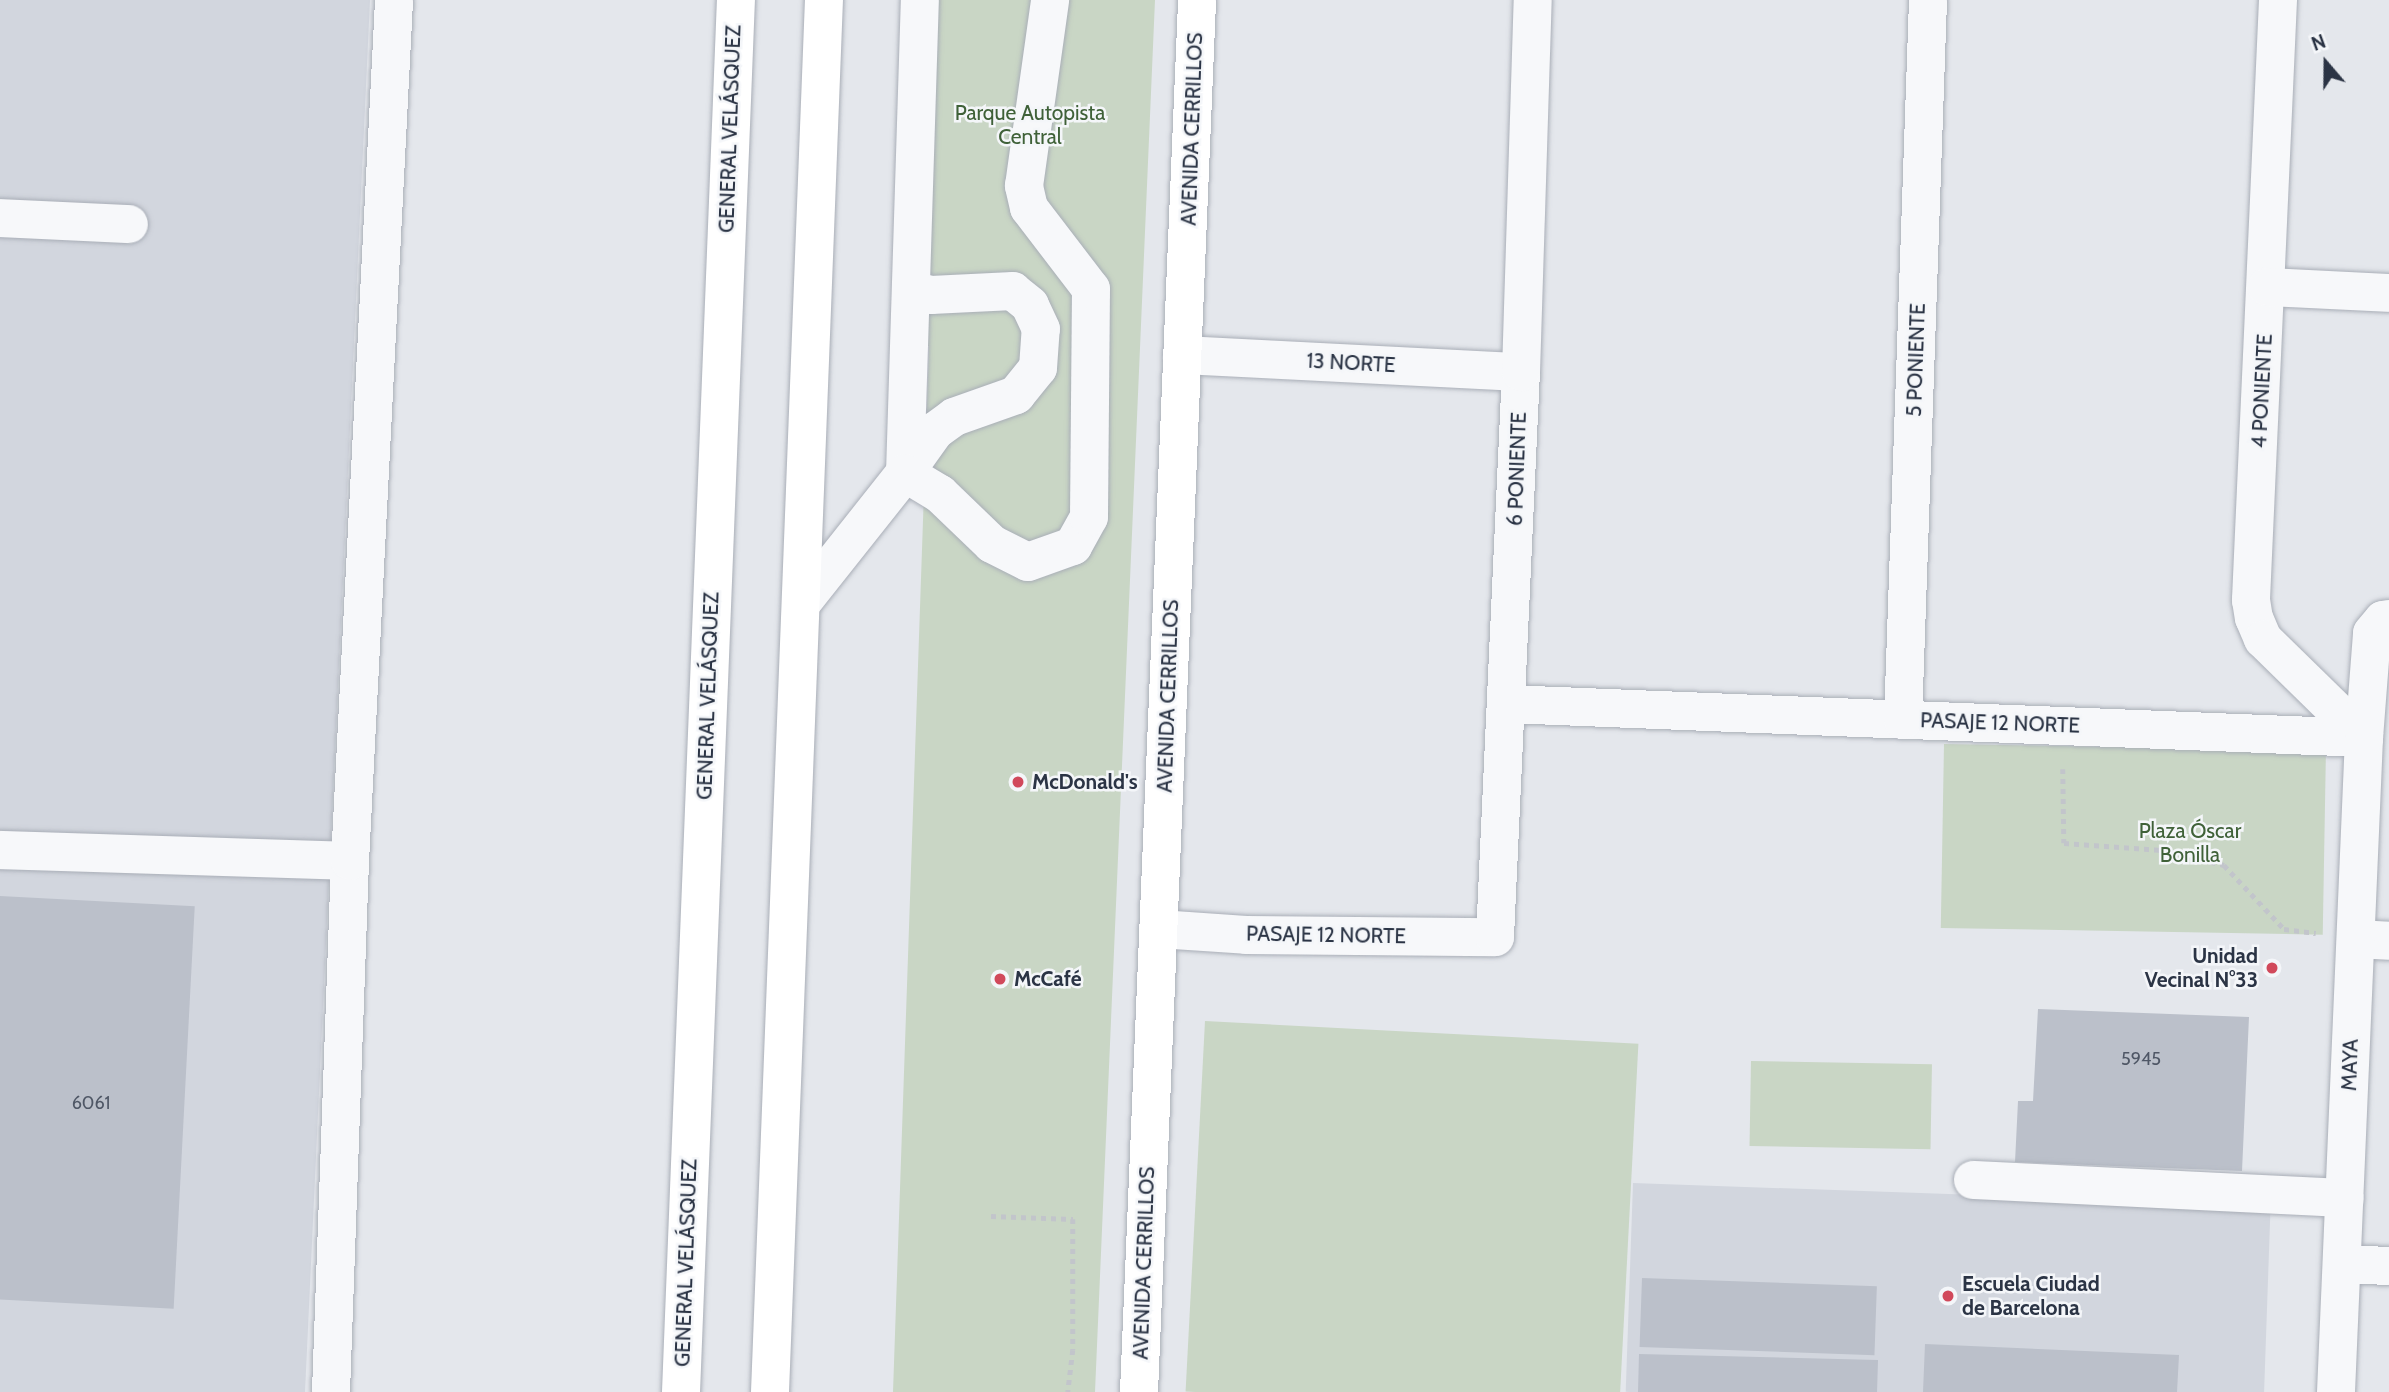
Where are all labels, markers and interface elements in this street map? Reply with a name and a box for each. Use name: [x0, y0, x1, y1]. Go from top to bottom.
street label: GENERAL VELÁSQUEZ: [714, 25, 746, 233]
north arrow: [2291, 28, 2361, 98]
text: N: [2308, 30, 2329, 56]
street label: AVENIDA CERRILLOS: [1176, 32, 1208, 226]
park label: Parque Autopista Central: [955, 100, 1105, 150]
street label: 5 PONIENTE: [1901, 303, 1931, 417]
street label: 4 PONIENTE: [2246, 333, 2278, 449]
street label: 13 NORTE: [1306, 348, 1396, 378]
street label: 6 PONIENTE: [1502, 411, 1532, 527]
street label: GENERAL VELÁSQUEZ: [692, 592, 724, 800]
street label: AVENIDA CERRILLOS: [1152, 599, 1184, 793]
street label: PASAJE 12 NORTE: [1920, 708, 2080, 738]
place label: McDonald's: [1032, 769, 1138, 795]
marker: McDonald's: [1010, 774, 1026, 790]
park label: Plaza Óscar Bonilla: [2139, 818, 2241, 868]
street label: PASAJE 12 NORTE: [1246, 921, 1406, 949]
place label: Unidad Vecinal N°33: [2145, 943, 2258, 993]
marker: Unidad Vecinal N°33: [2264, 960, 2280, 976]
place label: McCafé: [1014, 966, 1082, 992]
marker: McCafé: [992, 971, 1008, 987]
street label: MAYA: [2336, 1039, 2364, 1091]
house number: 5945: [2121, 1048, 2161, 1070]
house number: 6061: [72, 1092, 110, 1114]
street label: GENERAL VELÁSQUEZ: [670, 1159, 702, 1367]
street label: AVENIDA CERRILLOS: [1128, 1166, 1160, 1360]
place label: Escuela Ciudad de Barcelona: [1962, 1271, 2100, 1321]
marker: Escuela Ciudad de Barcelona: [1940, 1288, 1956, 1304]

